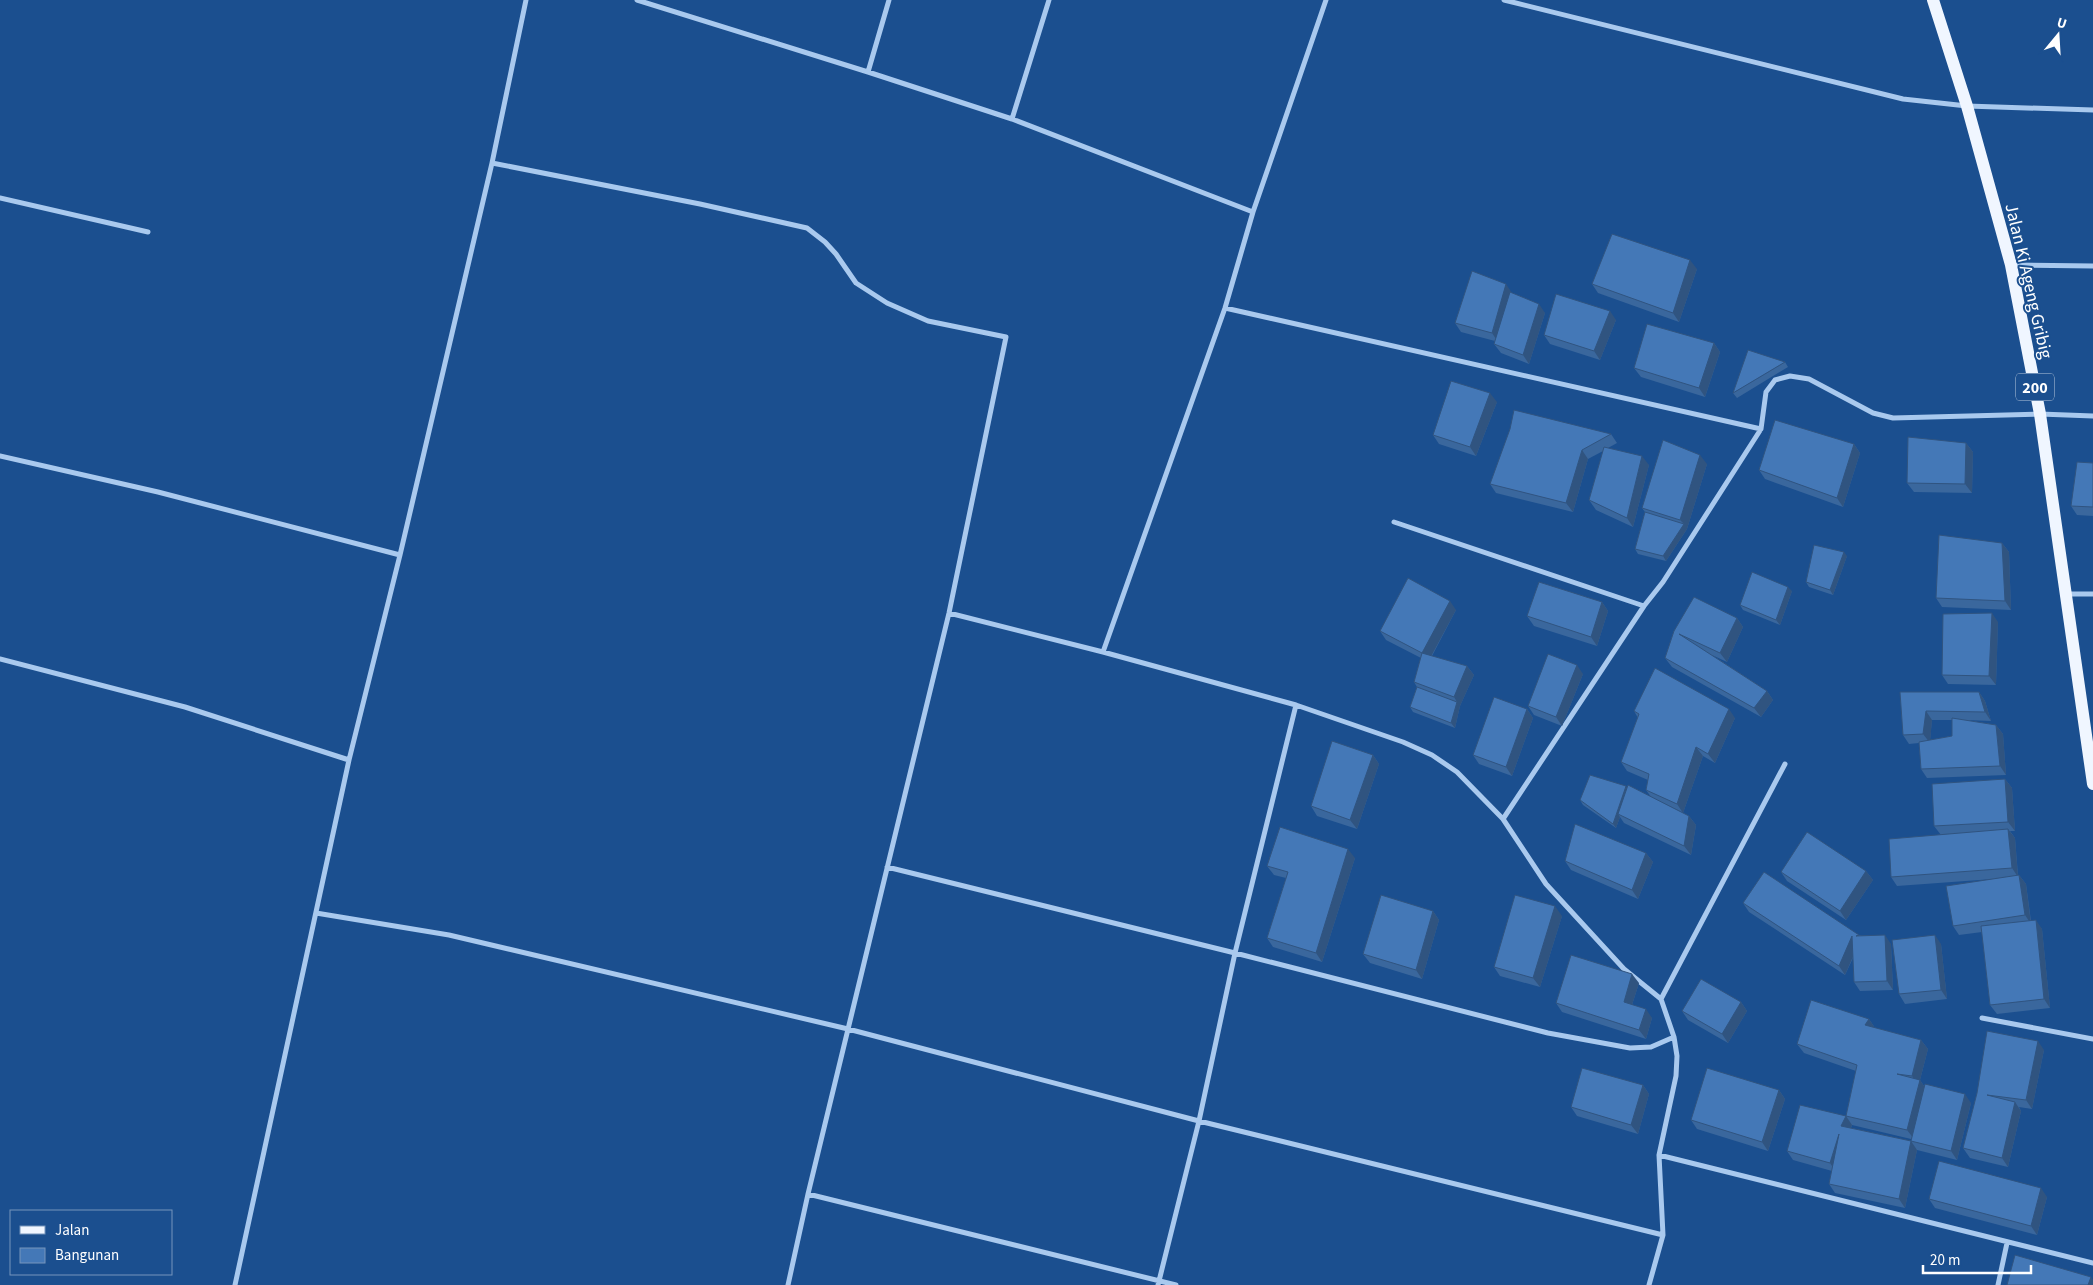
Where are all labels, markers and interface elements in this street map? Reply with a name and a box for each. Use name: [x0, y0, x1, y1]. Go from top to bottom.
north arrow: [2033, 10, 2083, 60]
text: U: [2054, 13, 2069, 35]
street label: Jalan Ki Ageng Gribig: [1999, 201, 2059, 361]
road number: 200: [2016, 374, 2054, 401]
legend: [10, 1210, 172, 1275]
text: Jalan: [55, 1220, 89, 1241]
scale bar: [1923, 1242, 2030, 1274]
text: Bangunan: [55, 1245, 119, 1266]
text: 20 m: [1930, 1250, 1960, 1271]

